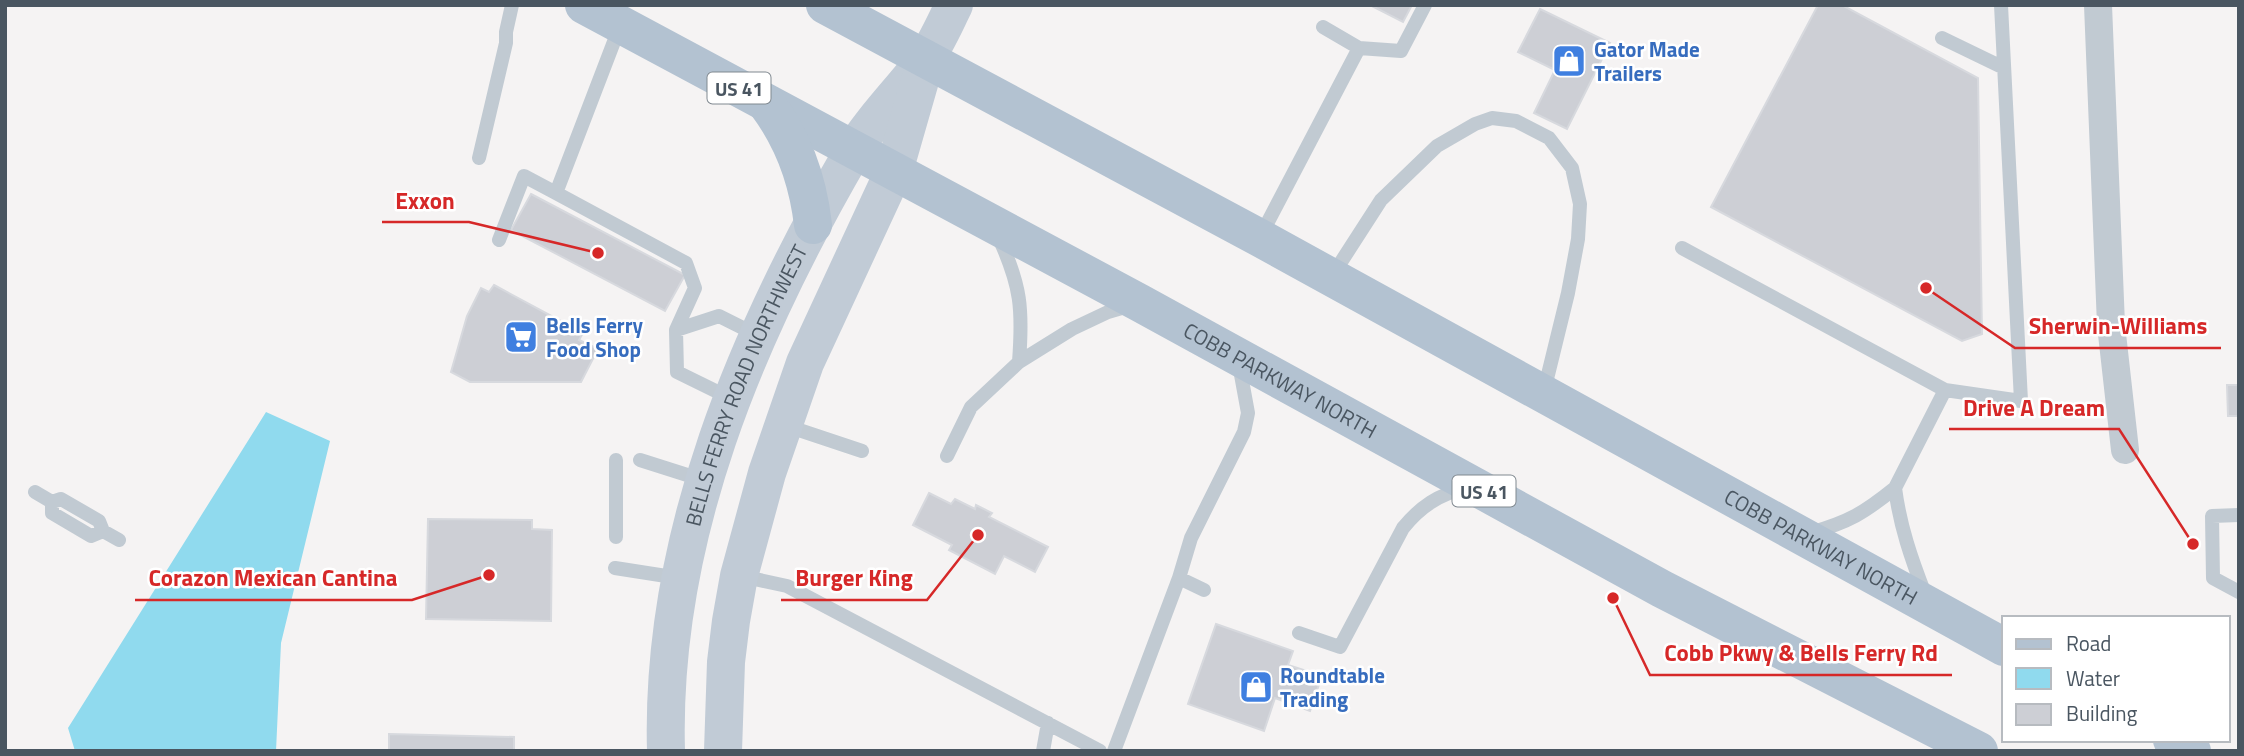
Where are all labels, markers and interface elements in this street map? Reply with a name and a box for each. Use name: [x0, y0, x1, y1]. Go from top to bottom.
place label: Gator Made Trailers: [1594, 33, 1700, 89]
shop icon: Gator Made Trailers: [1550, 42, 1588, 80]
road number: US 41: [708, 72, 770, 104]
callout: Exxon: [382, 178, 469, 222]
text: Exxon: [395, 183, 455, 218]
street label: BELLS FERRY ROAD NORTHWEST: [676, 239, 815, 529]
callout: Sherwin-Williams: [2015, 304, 2221, 348]
text: Sherwin-Williams: [2029, 308, 2207, 343]
place label: Bells Ferry Food Shop: [546, 309, 643, 365]
street label: COBB PARKWAY NORTH: [1178, 314, 1383, 446]
supermarket icon: Bells Ferry Food Shop: [502, 318, 540, 356]
callout: Drive A Dream: [1949, 385, 2119, 429]
text: Drive A Dream: [1963, 390, 2105, 425]
road number: US 41: [1452, 476, 1516, 506]
street label: COBB PARKWAY NORTH: [1719, 480, 1924, 613]
callout: Corazon Mexican Cantina: [135, 556, 412, 600]
callout: Burger King: [781, 556, 927, 600]
text: Corazon Mexican Cantina: [149, 560, 398, 595]
text: Burger King: [795, 560, 913, 595]
legend: [2002, 616, 2230, 742]
text: Road: [2066, 627, 2111, 659]
callout: Cobb Pkwy & Bells Ferry Rd: [1650, 631, 1952, 675]
text: Cobb Pkwy & Bells Ferry Rd: [1664, 635, 1938, 670]
place label: Roundtable Trading: [1280, 659, 1385, 715]
text: Water: [2066, 662, 2120, 694]
shop icon: Roundtable Trading: [1237, 668, 1275, 706]
text: Building: [2066, 697, 2138, 729]

